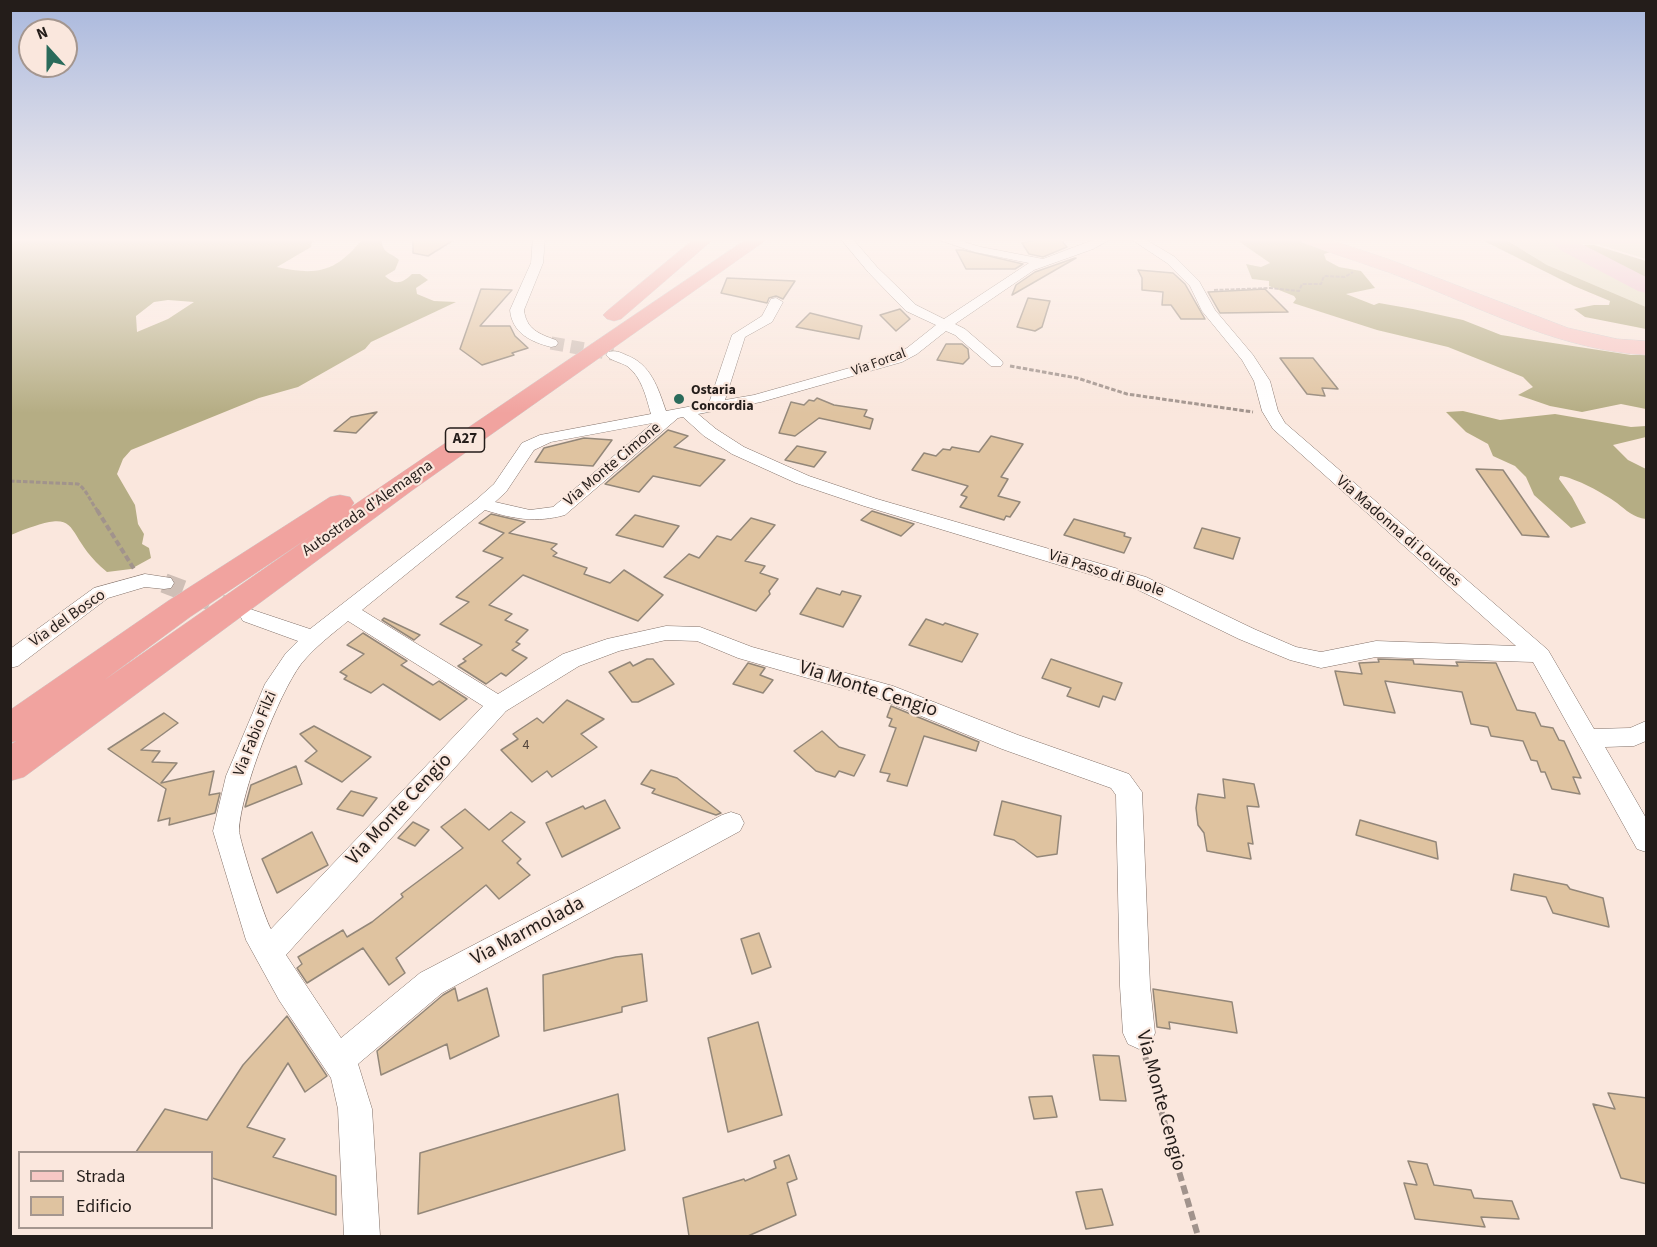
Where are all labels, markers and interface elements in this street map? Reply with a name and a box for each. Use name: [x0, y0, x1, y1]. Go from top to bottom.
north arrow: [18, 18, 78, 78]
text: N: [33, 21, 51, 45]
street label: Via Forcal: [850, 345, 908, 381]
place label: Ostaria Concordia: [691, 383, 754, 416]
marker: Ostaria Concordia: [672, 392, 686, 406]
street label: Via Monte Cimone: [561, 419, 665, 511]
road number: A27: [446, 428, 484, 452]
street label: Autostrada d'Alemagna: [299, 457, 437, 561]
street label: Via Madonna di Lourdes: [1332, 472, 1464, 592]
street label: Via Passo di Buole: [1046, 546, 1166, 602]
street label: Via del Bosco: [26, 586, 110, 652]
street label: Via Monte Cengio: [796, 656, 940, 724]
street label: Via Fabio Filzi: [230, 689, 282, 779]
house number: 4: [523, 738, 529, 754]
street label: Via Monte Cengio: [342, 749, 458, 871]
street label: Via Marmolada: [467, 892, 589, 972]
street label: Via Monte Cengio: [1130, 1028, 1190, 1174]
legend: [18, 1151, 213, 1229]
text: Strada: [76, 1164, 125, 1189]
text: Edificio: [76, 1194, 132, 1219]

